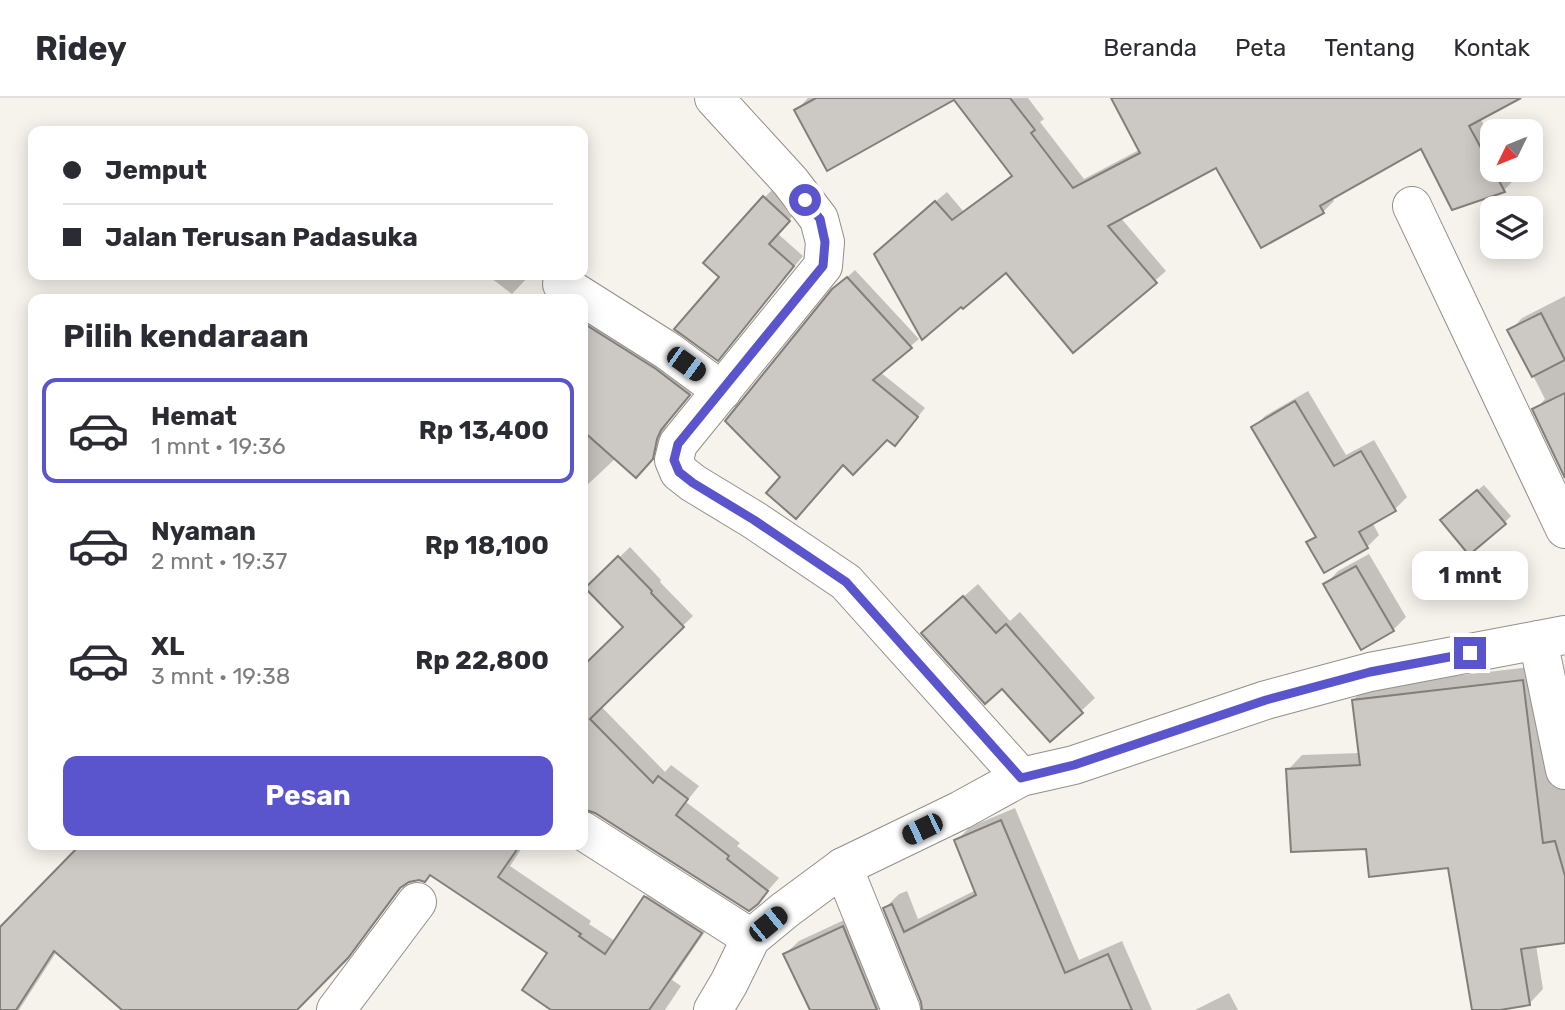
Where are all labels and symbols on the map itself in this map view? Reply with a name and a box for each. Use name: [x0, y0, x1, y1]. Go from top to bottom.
north arrow: [1480, 119, 1544, 182]
route start: [789, 184, 821, 216]
car: [663, 343, 710, 385]
callout: 1 mnt: [1412, 552, 1528, 601]
route end: [1454, 637, 1486, 669]
car: [899, 810, 946, 848]
car: [746, 903, 791, 945]

